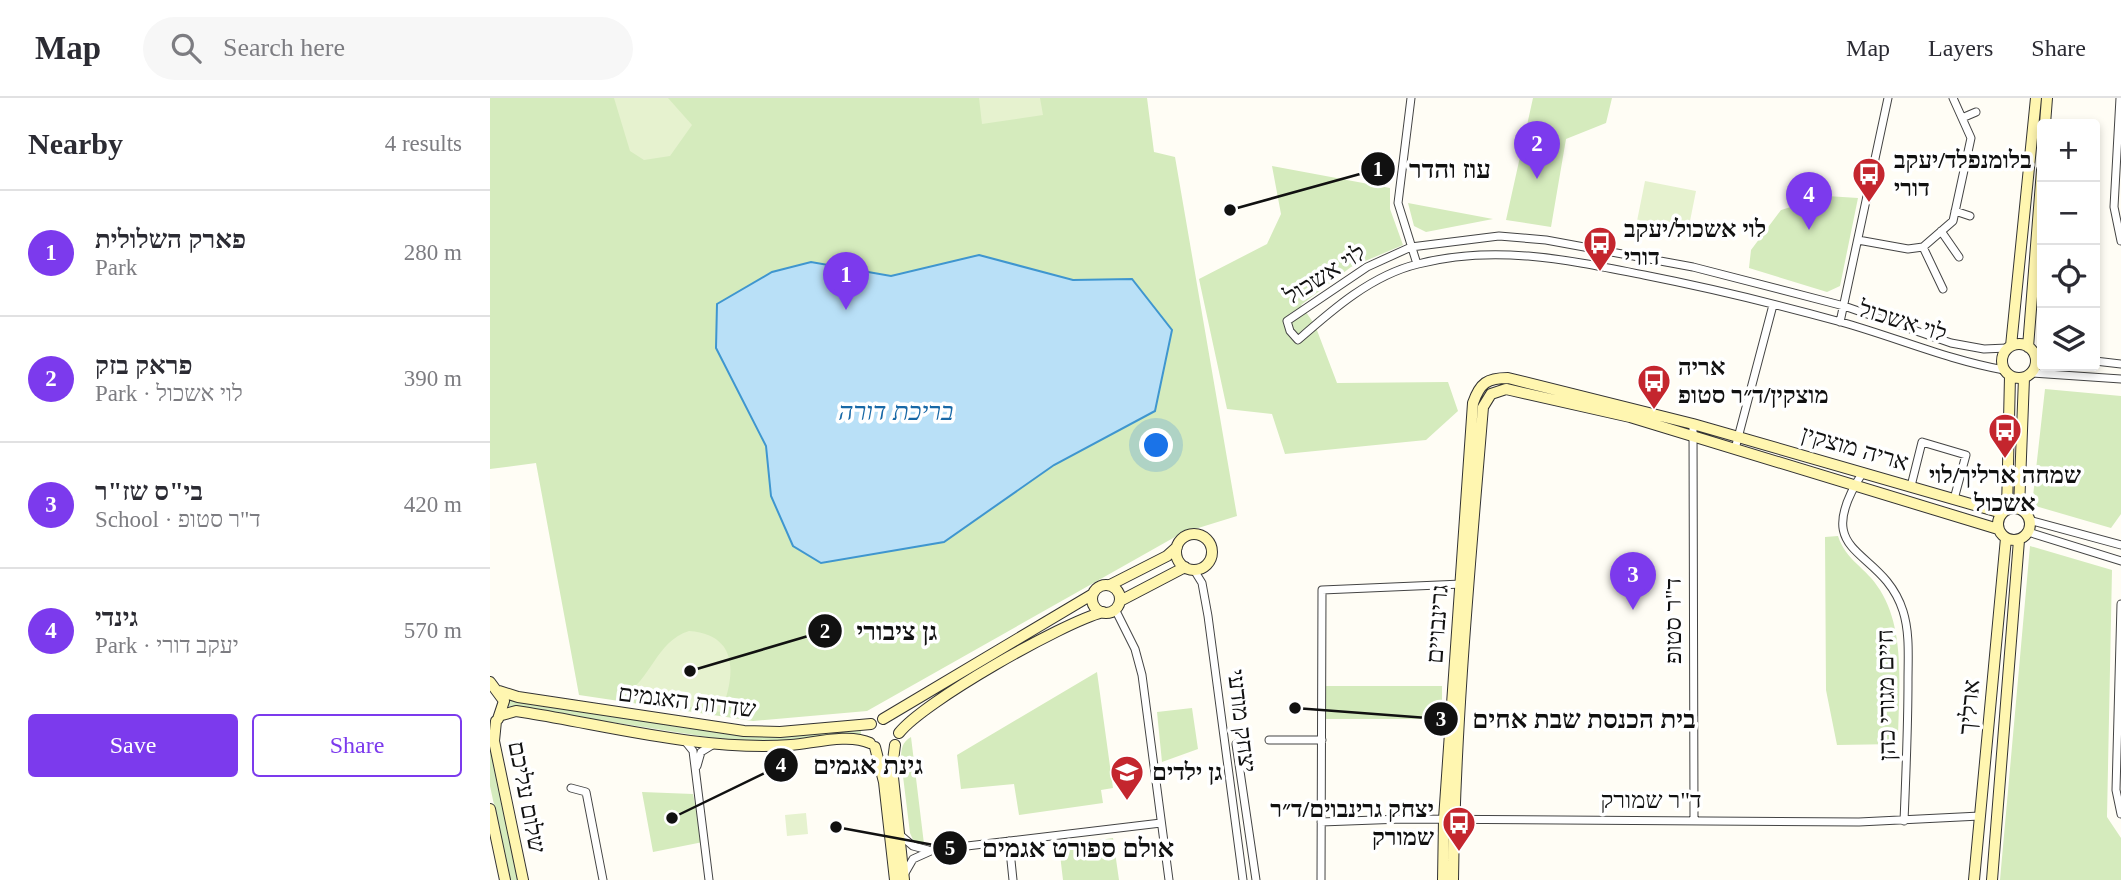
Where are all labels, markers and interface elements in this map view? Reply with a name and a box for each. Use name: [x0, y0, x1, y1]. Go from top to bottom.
search box: [143, 17, 633, 80]
icon: search: [167, 29, 205, 67]
text: Map: [35, 30, 101, 66]
text: Search here: [223, 33, 345, 62]
text: Map: [1846, 35, 1890, 61]
text: Layers: [1928, 35, 1993, 61]
text: Share: [2031, 35, 2086, 61]
map controls: [2037, 119, 2100, 371]
button: +: [2037, 119, 2100, 182]
pin: 2: [1514, 121, 1560, 179]
text: Nearby: [28, 127, 123, 160]
text: 4 results: [385, 131, 462, 156]
callout: עוז והדר: [1360, 145, 1505, 192]
place label: בלומנפלד/יעקב דורי: [1894, 147, 2032, 201]
text: עוז והדר: [1409, 155, 1491, 184]
bus stop icon: בלומנפלד/יעקב דורי: [1850, 155, 1888, 204]
text: 1: [1373, 157, 1383, 181]
pin: 4: [1786, 172, 1832, 230]
button: −: [2037, 182, 2100, 245]
place label: לוי אשכול/יעקב דורי: [1624, 216, 1766, 270]
bus stop icon: לוי אשכול/יעקב דורי: [1581, 224, 1619, 273]
text: פארק השלולית: [95, 225, 246, 254]
street label: לוי אשכול: [1279, 239, 1370, 309]
text: 1: [45, 240, 57, 265]
text: 280 m: [404, 240, 462, 265]
button: locate: [2037, 245, 2100, 308]
pin: 1: [823, 252, 869, 310]
text: Park: [95, 255, 137, 280]
street label: לוי אשכול: [1855, 295, 1950, 347]
button: layers: [2037, 308, 2100, 371]
text: פראק בזק: [95, 351, 193, 380]
place label: אריה מוצקין/ד״ר סטופ: [1678, 354, 1829, 409]
bus stop icon: אריה מוצקין/ד״ר סטופ: [1635, 362, 1673, 411]
text: 2: [45, 366, 57, 391]
text: 390 m: [404, 366, 462, 391]
text: Park · לוי אשכול: [95, 381, 243, 406]
water label: בריכת דורה: [838, 397, 954, 426]
bus stop icon: שמחה ארליך/לוי אשכול: [1986, 411, 2024, 460]
street label: אריה מוצקין: [1798, 420, 1912, 476]
your location: [1139, 428, 1173, 462]
place label: שמחה ארליך/לוי אשכול: [1929, 462, 2081, 516]
text: בי"ס שז"ר: [95, 477, 203, 506]
text: 3: [45, 492, 57, 517]
text: 420 m: [404, 492, 462, 517]
text: School · ד"ר סטופ: [95, 507, 260, 532]
pin: 3: [1610, 552, 1656, 610]
street label: ד"ר סטופ: [1660, 578, 1686, 664]
street label: גרינבויים: [1421, 584, 1453, 664]
text: גינדי: [95, 603, 138, 632]
callout: גן ציבורי: [808, 607, 952, 654]
text: גן ציבורי: [857, 617, 937, 646]
text: 4: [45, 618, 57, 643]
text: 570 m: [404, 618, 462, 643]
text: 2: [820, 619, 830, 643]
street label: חיים מגורי כהן: [1872, 629, 1900, 761]
text: Park · יעקב דורי: [95, 633, 239, 658]
street label: יצחק מודעי: [1223, 668, 1261, 774]
street label: ארליך: [1954, 678, 1984, 736]
street label: שדרות האגמים: [617, 680, 757, 722]
callout: בית הכנסת שבת אחים: [1424, 695, 1710, 742]
text: בית הכנסת שבת אחים: [1472, 705, 1696, 734]
text: 3: [1436, 707, 1446, 731]
button: Save: [28, 714, 238, 777]
button: Share: [252, 714, 462, 777]
street label: שלום עליכם: [503, 739, 551, 855]
callout: גינת אגמים: [764, 742, 937, 789]
text: גינת אגמים: [813, 751, 923, 780]
text: 4: [776, 753, 787, 777]
school or university icon: גן ילדים: [1108, 753, 1146, 802]
place label: גן ילדים: [1152, 759, 1222, 786]
street label: ד"ר שמורק: [1600, 787, 1702, 813]
place label: יצחק גרינבוים/ד״ר שמורק: [1270, 796, 1434, 850]
bus stop icon: יצחק גרינבוים/ד״ר שמורק: [1440, 804, 1478, 853]
callout: אולם ספורט אגמים: [932, 824, 1188, 871]
text: אולם ספורט אגמים: [982, 834, 1174, 863]
text: 5: [945, 836, 955, 860]

